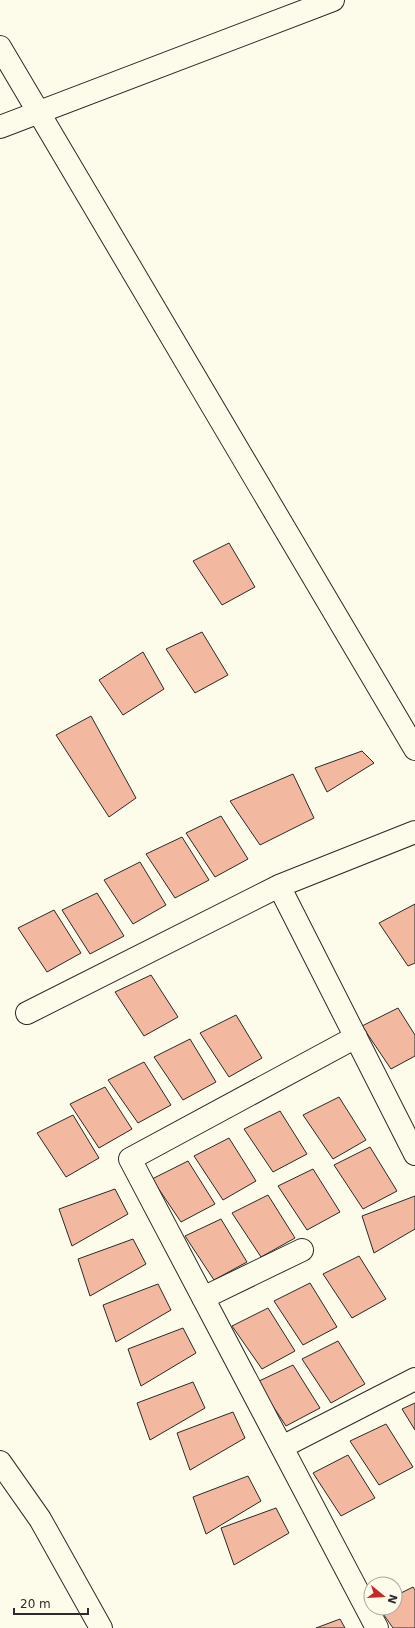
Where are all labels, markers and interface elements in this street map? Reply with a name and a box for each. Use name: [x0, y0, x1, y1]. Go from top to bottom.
north arrow: [363, 1576, 403, 1616]
scale bar: [14, 1590, 88, 1616]
text: N: [384, 1593, 400, 1605]
text: 20 m: [20, 1597, 51, 1611]

